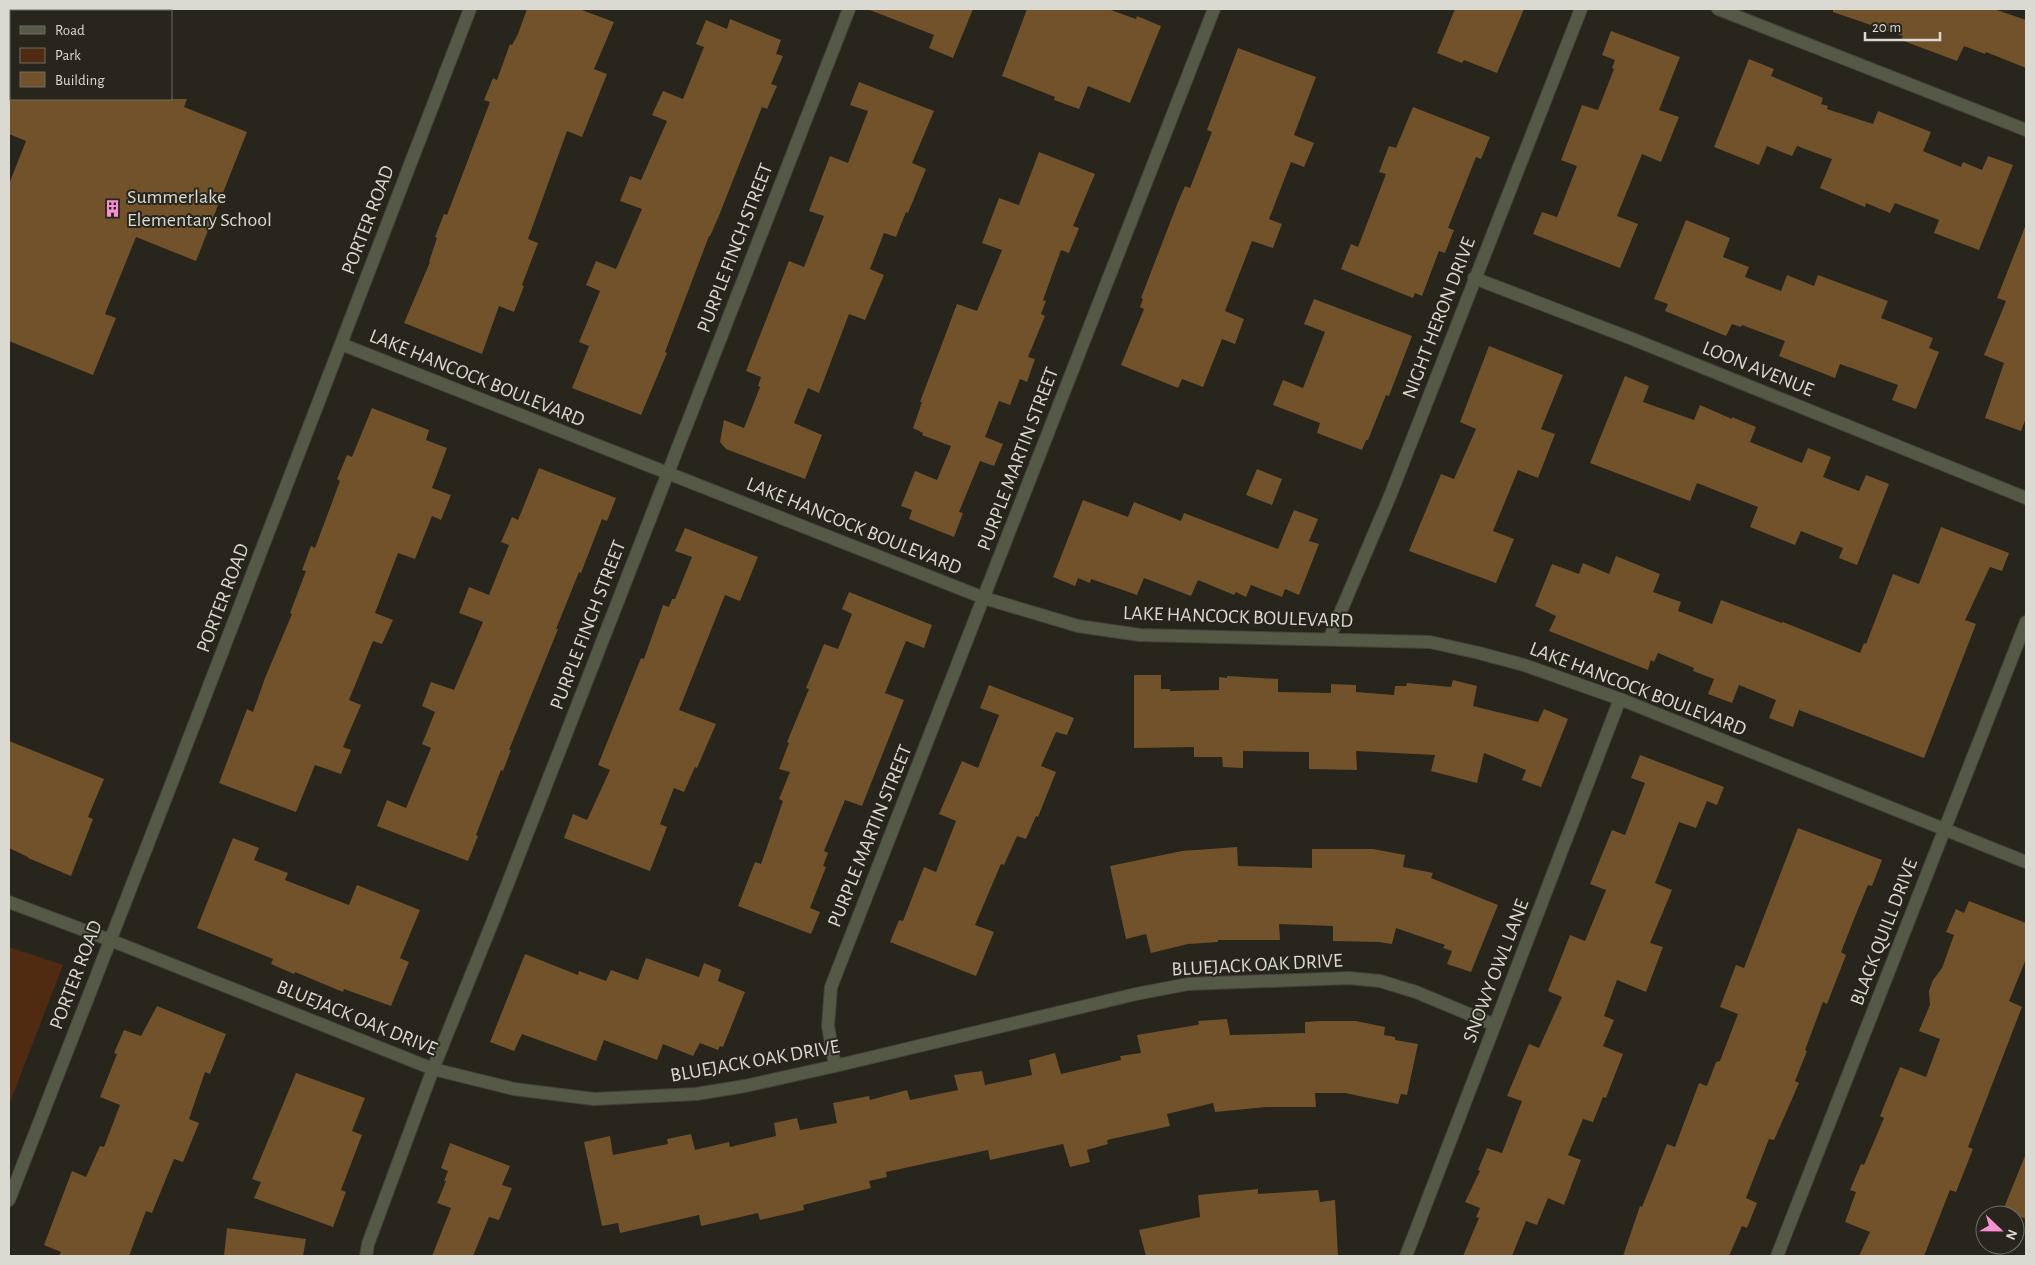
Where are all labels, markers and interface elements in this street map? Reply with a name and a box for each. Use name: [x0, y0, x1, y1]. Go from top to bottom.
legend: [10, 10, 172, 100]
scale bar: [1865, 10, 1940, 42]
text: 20 m: [1872, 20, 1901, 35]
text: Road: [55, 23, 85, 38]
text: Park: [55, 48, 81, 63]
text: Building: [55, 73, 105, 88]
street label: PURPLE FINCH STREET: [693, 160, 777, 335]
street label: PORTER ROAD: [338, 163, 398, 277]
place label: Summerlake Elementary School: [127, 187, 272, 230]
building icon: Summerlake Elementary School: [103, 198, 123, 218]
street label: NIGHT HERON DRIVE: [1399, 234, 1479, 401]
street label: LAKE HANCOCK BOULEVARD: [366, 326, 588, 430]
street label: LOON AVENUE: [1700, 338, 1817, 400]
street label: PURPLE MARTIN STREET: [974, 364, 1062, 553]
street label: LAKE HANCOCK BOULEVARD: [743, 474, 965, 578]
street label: PURPLE FINCH STREET: [546, 537, 630, 712]
street label: PORTER ROAD: [193, 541, 253, 655]
street label: LAKE HANCOCK BOULEVARD: [1123, 603, 1354, 631]
street label: LAKE HANCOCK BOULEVARD: [1527, 638, 1749, 740]
street label: PURPLE MARTIN STREET: [824, 742, 916, 930]
street label: BLACK QUILL DRIVE: [1847, 855, 1921, 1008]
street label: SNOWY OWL LANE: [1459, 896, 1533, 1045]
street label: PORTER ROAD: [46, 918, 106, 1032]
street label: BLUEJACK OAK DRIVE: [1171, 951, 1344, 979]
street label: BLUEJACK OAK DRIVE: [274, 977, 441, 1060]
street label: BLUEJACK OAK DRIVE: [669, 1036, 842, 1086]
north arrow: [1975, 1205, 2025, 1255]
text: N: [2003, 1227, 2019, 1242]

